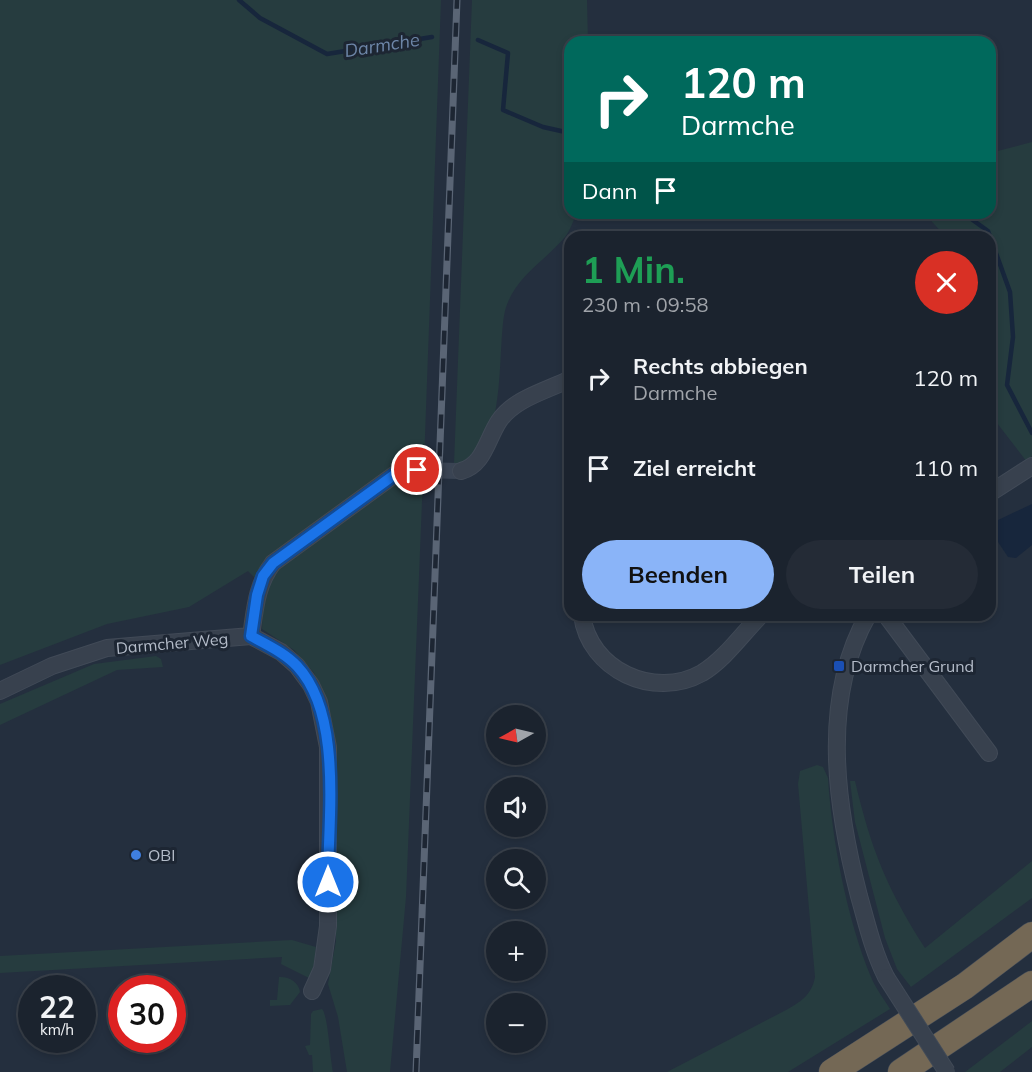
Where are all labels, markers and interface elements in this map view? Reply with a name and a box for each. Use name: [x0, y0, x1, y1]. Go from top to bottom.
water label: Darmche: [343, 28, 421, 62]
text: 120 m: [681, 56, 806, 109]
icon: right: [582, 60, 660, 138]
text: Darmche: [681, 108, 795, 142]
icon: arrive: [649, 174, 682, 207]
text: Dann: [582, 177, 637, 205]
text: 1 Min.: [582, 247, 685, 292]
button: close: [915, 251, 978, 314]
text: 230 m · 09:58: [582, 292, 708, 317]
text: Rechts abbiegen: [633, 352, 808, 380]
icon: right: [582, 362, 615, 395]
text: 120 m: [913, 364, 978, 392]
text: Darmche: [633, 380, 717, 405]
pin: [391, 444, 442, 495]
icon: arrive: [582, 452, 615, 485]
icon: arrive: [400, 453, 433, 486]
text: Ziel erreicht: [633, 454, 756, 482]
text: 110 m: [913, 454, 978, 482]
button: Beenden: [582, 540, 774, 609]
button: Teilen: [786, 540, 978, 609]
street label: Darmcher Weg: [115, 628, 229, 658]
place label: Darmcher Grund: [851, 656, 974, 676]
marker: Darmcher Grund: [832, 659, 846, 673]
north arrow: [486, 705, 546, 765]
map controls: [486, 705, 546, 1053]
button: sound: [486, 777, 546, 837]
place label: OBI: [148, 845, 175, 865]
marker: OBI: [129, 848, 143, 862]
button: search: [486, 849, 546, 909]
position arrow: [296, 850, 360, 914]
button: +: [486, 921, 546, 981]
speed limit sign: 30: [108, 975, 186, 1053]
text: 22: [39, 988, 75, 1026]
button: −: [486, 993, 546, 1053]
text: km/h: [40, 1020, 74, 1039]

